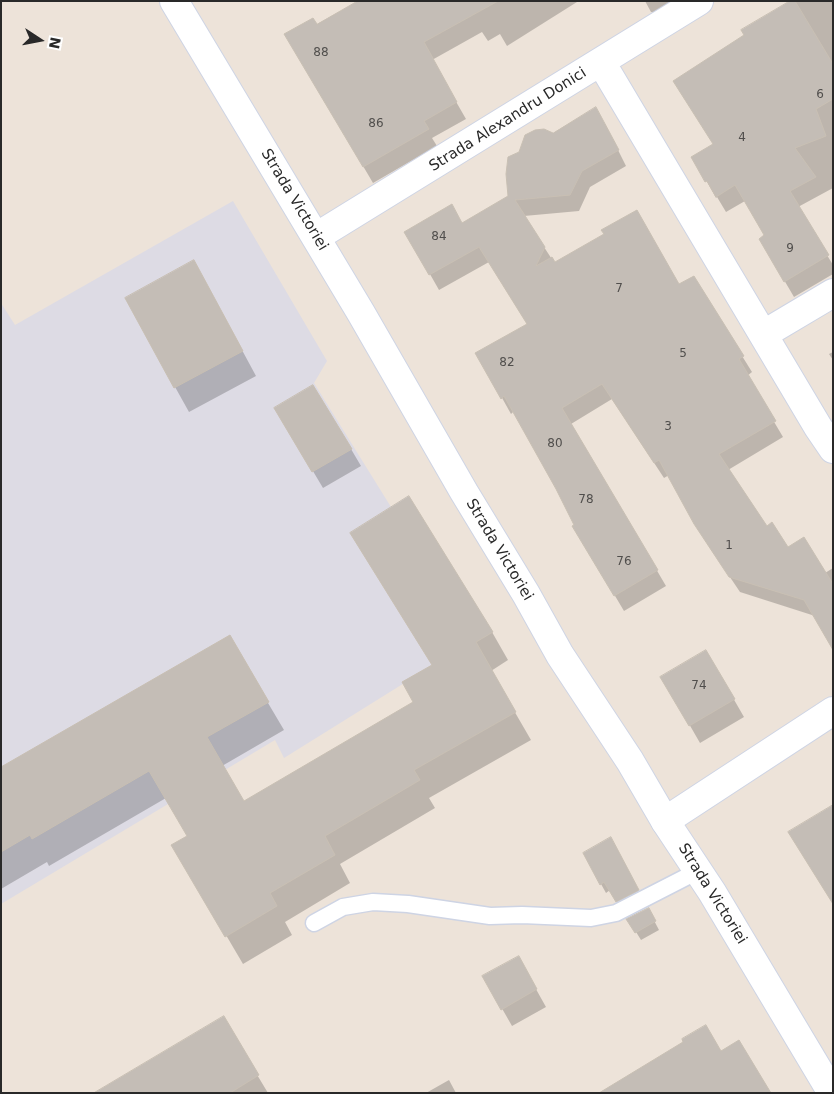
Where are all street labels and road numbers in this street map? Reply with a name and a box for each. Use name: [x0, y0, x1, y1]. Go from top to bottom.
street label: Strada Alexandru Donici: [426, 64, 590, 176]
street label: Strada Victoriei: [257, 146, 331, 254]
street label: Strada Victoriei: [462, 496, 536, 604]
street label: Strada Victoriei: [674, 840, 750, 948]

